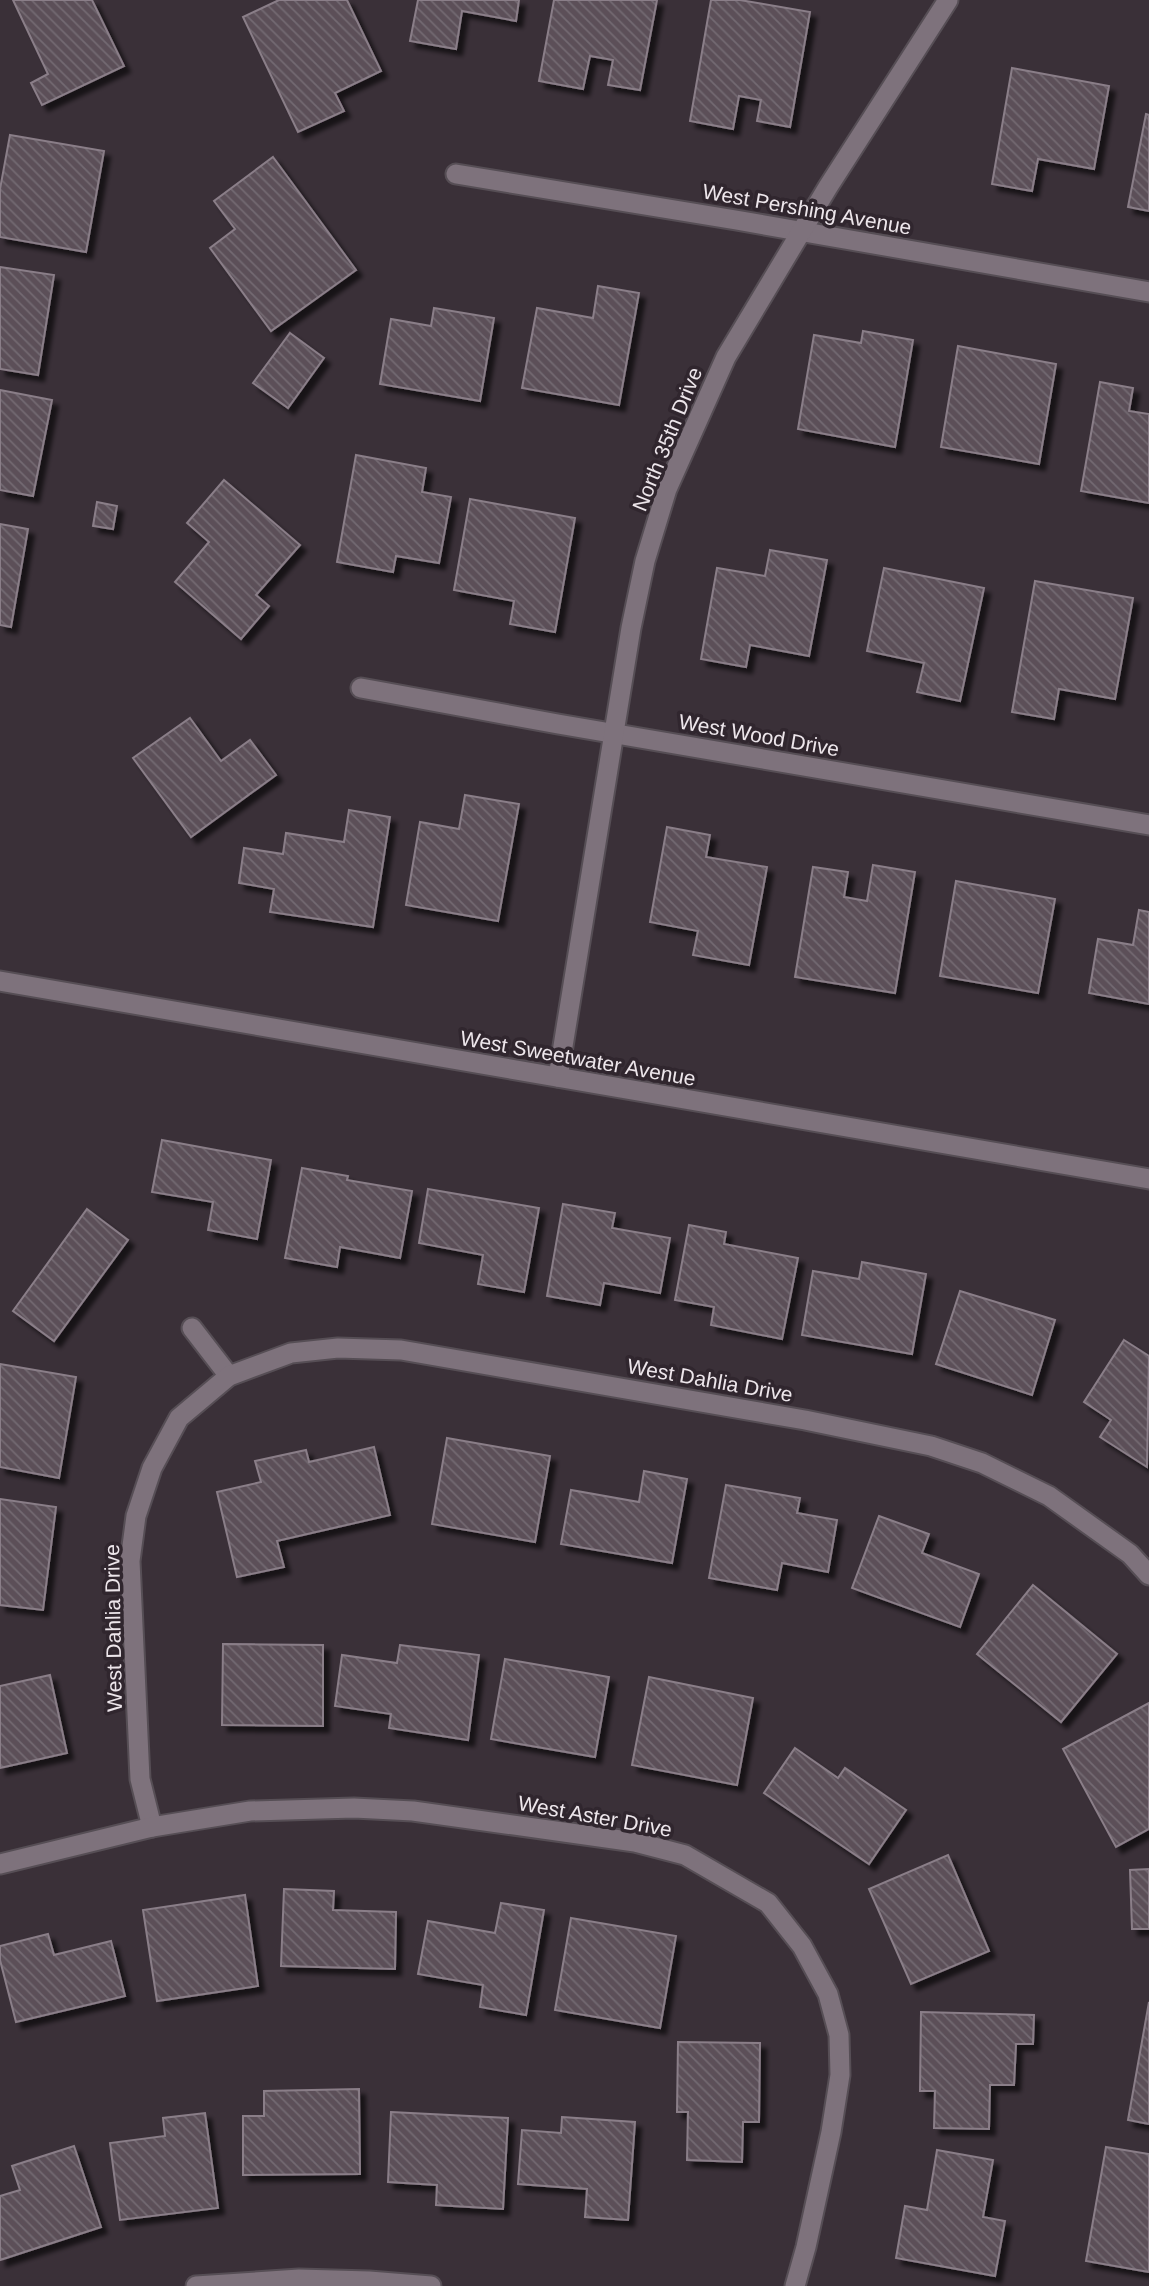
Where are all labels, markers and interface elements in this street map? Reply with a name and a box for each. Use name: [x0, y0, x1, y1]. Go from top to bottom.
street label: West Pershing Avenue: [701, 179, 913, 239]
street label: North 35th Drive: [628, 364, 706, 514]
street label: West Wood Drive: [677, 710, 841, 760]
street label: West Sweetwater Avenue: [459, 1026, 697, 1090]
street label: West Dahlia Drive: [625, 1354, 795, 1406]
street label: West Dahlia Drive: [100, 1544, 126, 1712]
street label: West Aster Drive: [516, 1791, 674, 1841]

